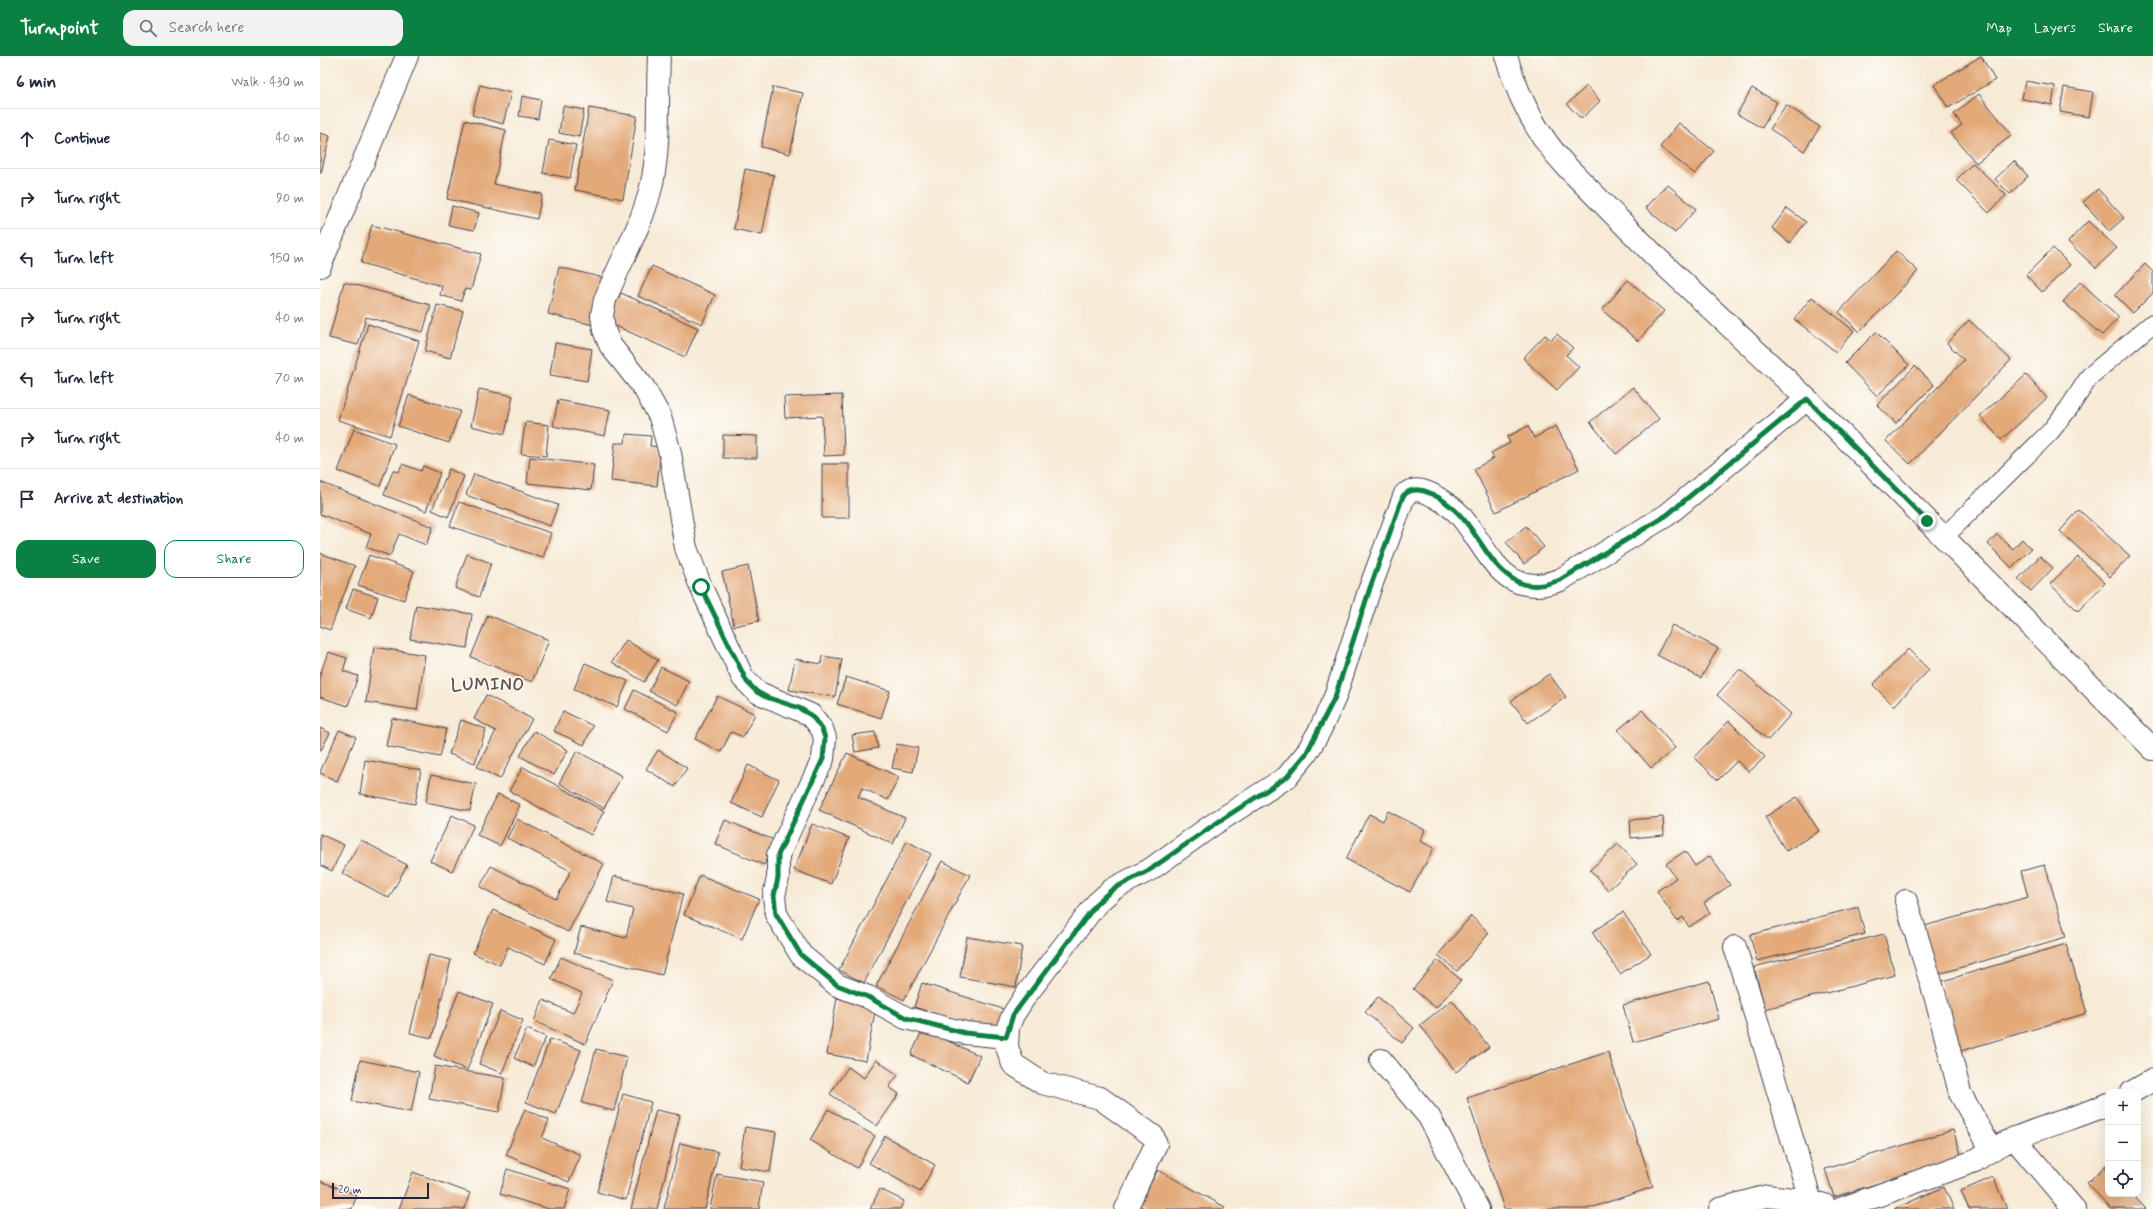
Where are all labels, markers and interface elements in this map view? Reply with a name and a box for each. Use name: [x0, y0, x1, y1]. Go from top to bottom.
search box: [123, 10, 403, 46]
text: Turnpoint: [20, 16, 99, 41]
icon: search: [137, 17, 159, 39]
text: Search here: [169, 18, 244, 38]
text: Map: [1986, 19, 2012, 37]
text: Layers: [2034, 19, 2076, 37]
text: Share: [2098, 19, 2133, 37]
text: 6 min: [16, 71, 56, 93]
text: Walk · 430 m: [231, 74, 304, 91]
icon: ahead: [16, 128, 38, 150]
text: Continue: [54, 129, 110, 149]
text: 40 m: [275, 130, 304, 147]
icon: right: [16, 188, 38, 210]
text: Turn right: [54, 189, 121, 209]
text: 90 m: [276, 190, 304, 207]
icon: left: [16, 248, 38, 270]
text: Turn left: [54, 249, 114, 269]
text: 150 m: [270, 250, 304, 267]
icon: right: [16, 308, 38, 330]
text: Turn right: [54, 309, 121, 329]
text: 40 m: [275, 310, 304, 327]
icon: left: [16, 368, 38, 390]
text: Turn left: [54, 369, 114, 389]
text: 70 m: [275, 370, 304, 387]
icon: right: [16, 428, 38, 450]
text: Turn right: [54, 429, 121, 449]
text: 40 m: [275, 430, 304, 447]
icon: arrive: [16, 488, 38, 510]
text: Arrive at destination: [54, 489, 183, 509]
route end: [1918, 512, 1936, 530]
button: Save: [16, 540, 156, 578]
button: Share: [164, 540, 304, 578]
route start: [692, 578, 710, 596]
district label: LUMINO: [451, 674, 525, 696]
map controls: [2105, 1089, 2141, 1197]
button: +: [2105, 1089, 2141, 1125]
button: −: [2105, 1125, 2141, 1161]
button: locate: [2105, 1161, 2141, 1197]
scale bar: [332, 1181, 429, 1200]
text: 20 m: [338, 1183, 361, 1197]

